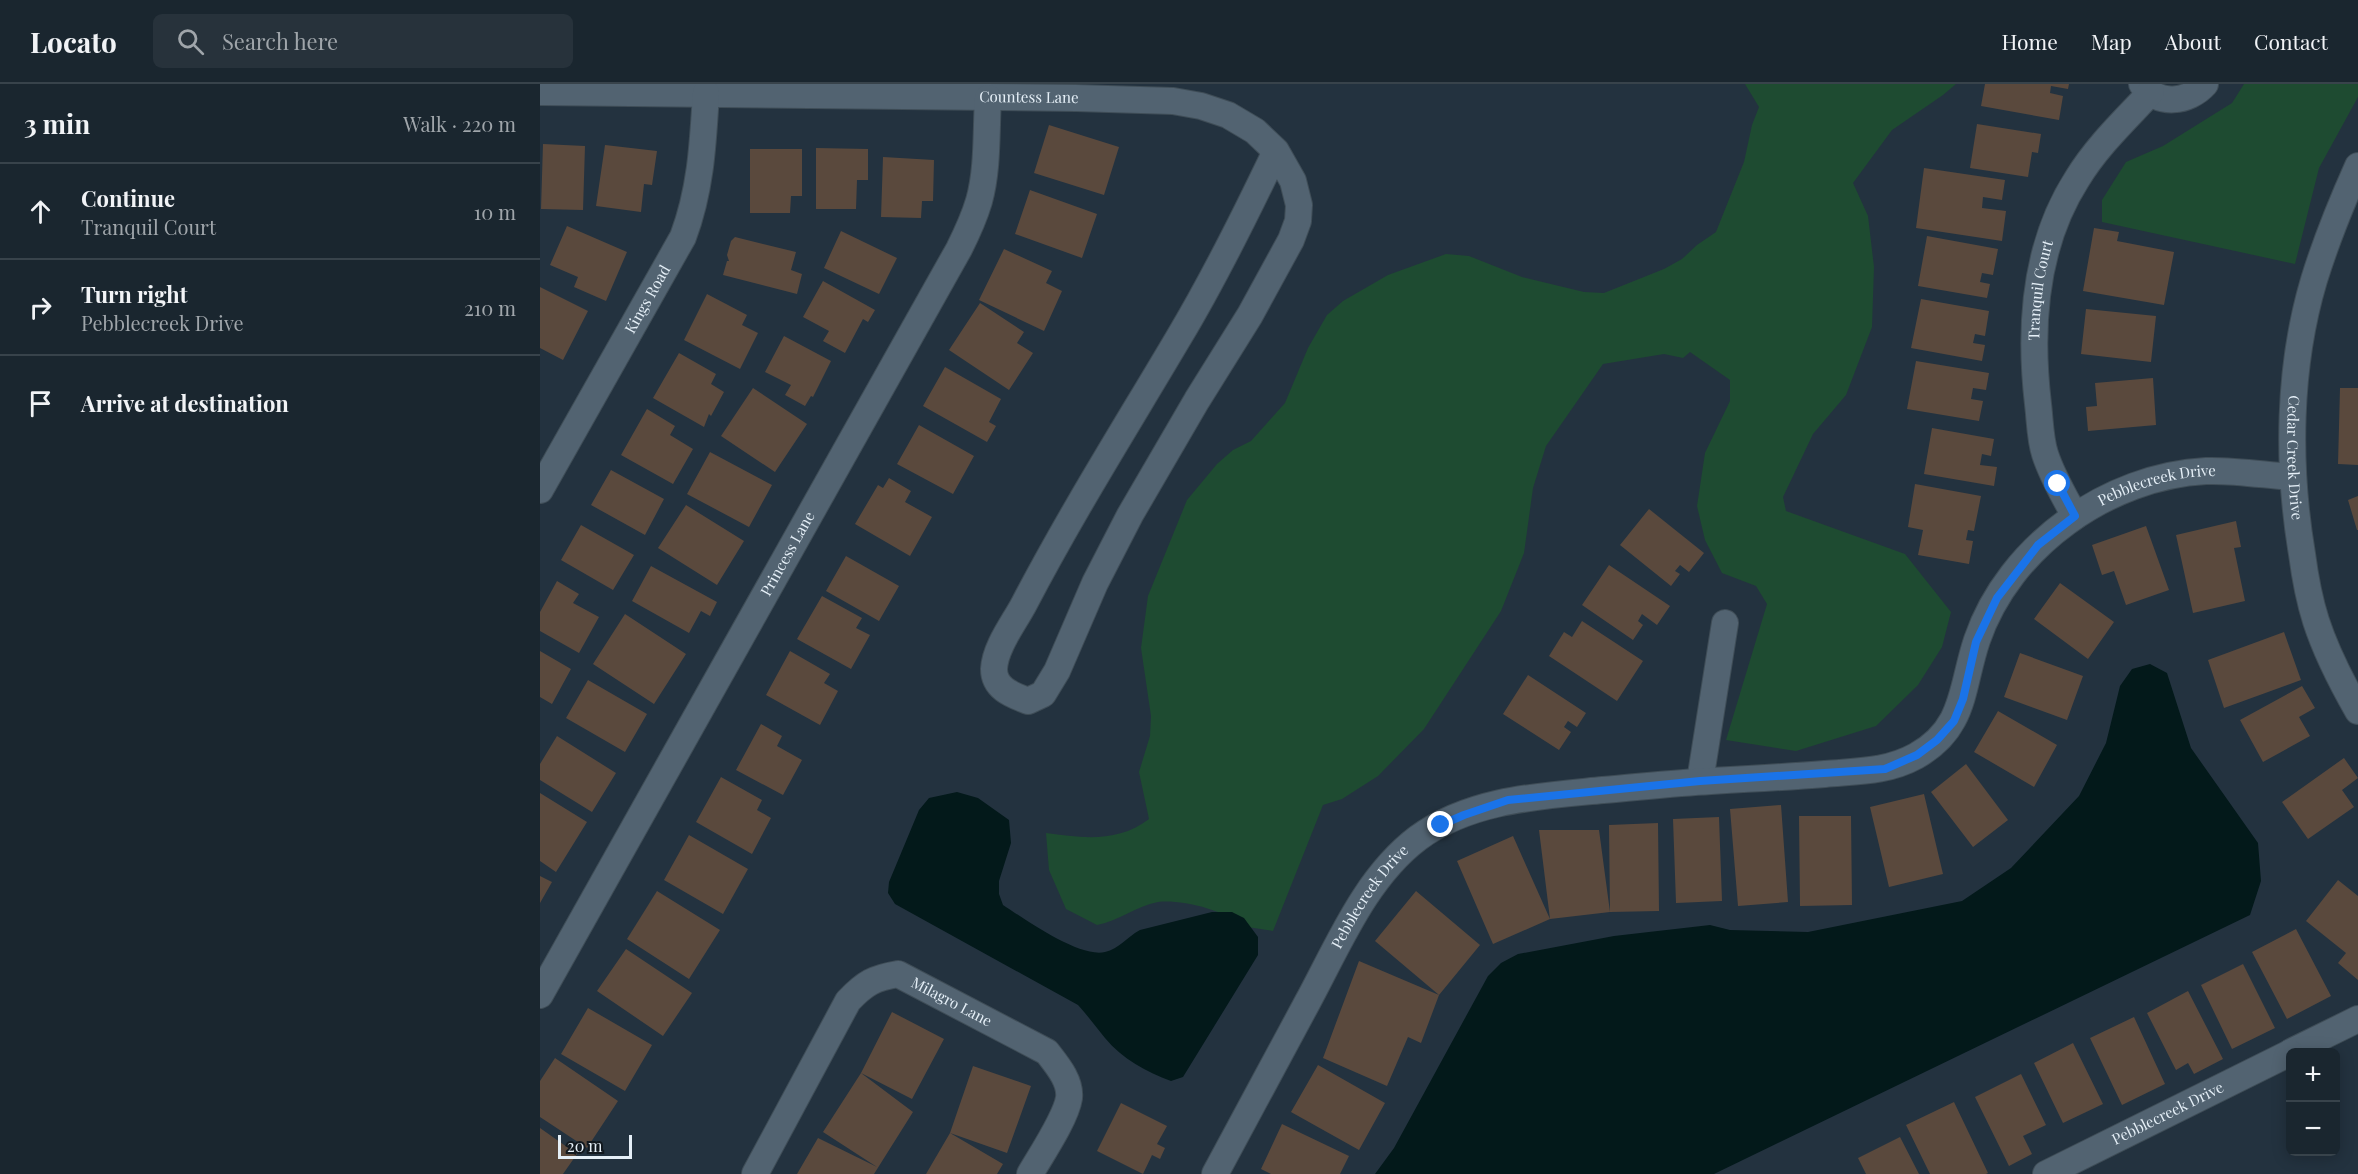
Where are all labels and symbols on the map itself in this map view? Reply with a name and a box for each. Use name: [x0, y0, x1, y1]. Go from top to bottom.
street label: Countess Lane: [979, 86, 1079, 107]
street label: Tranquil Court: [2023, 237, 2057, 341]
street label: Kings Road: [620, 261, 674, 337]
street label: Cedar Creek Drive: [2283, 395, 2308, 521]
street label: Pebblecreek Drive: [2094, 460, 2216, 510]
route start: [2044, 470, 2070, 496]
street label: Princess Lane: [755, 508, 819, 599]
route end: [1427, 811, 1453, 837]
street label: Pebblecreek Drive: [1326, 840, 1412, 952]
street label: Milagro Lane: [908, 972, 996, 1030]
street label: Pebblecreek Drive: [2108, 1077, 2227, 1149]
scale bar: [558, 1132, 632, 1160]

